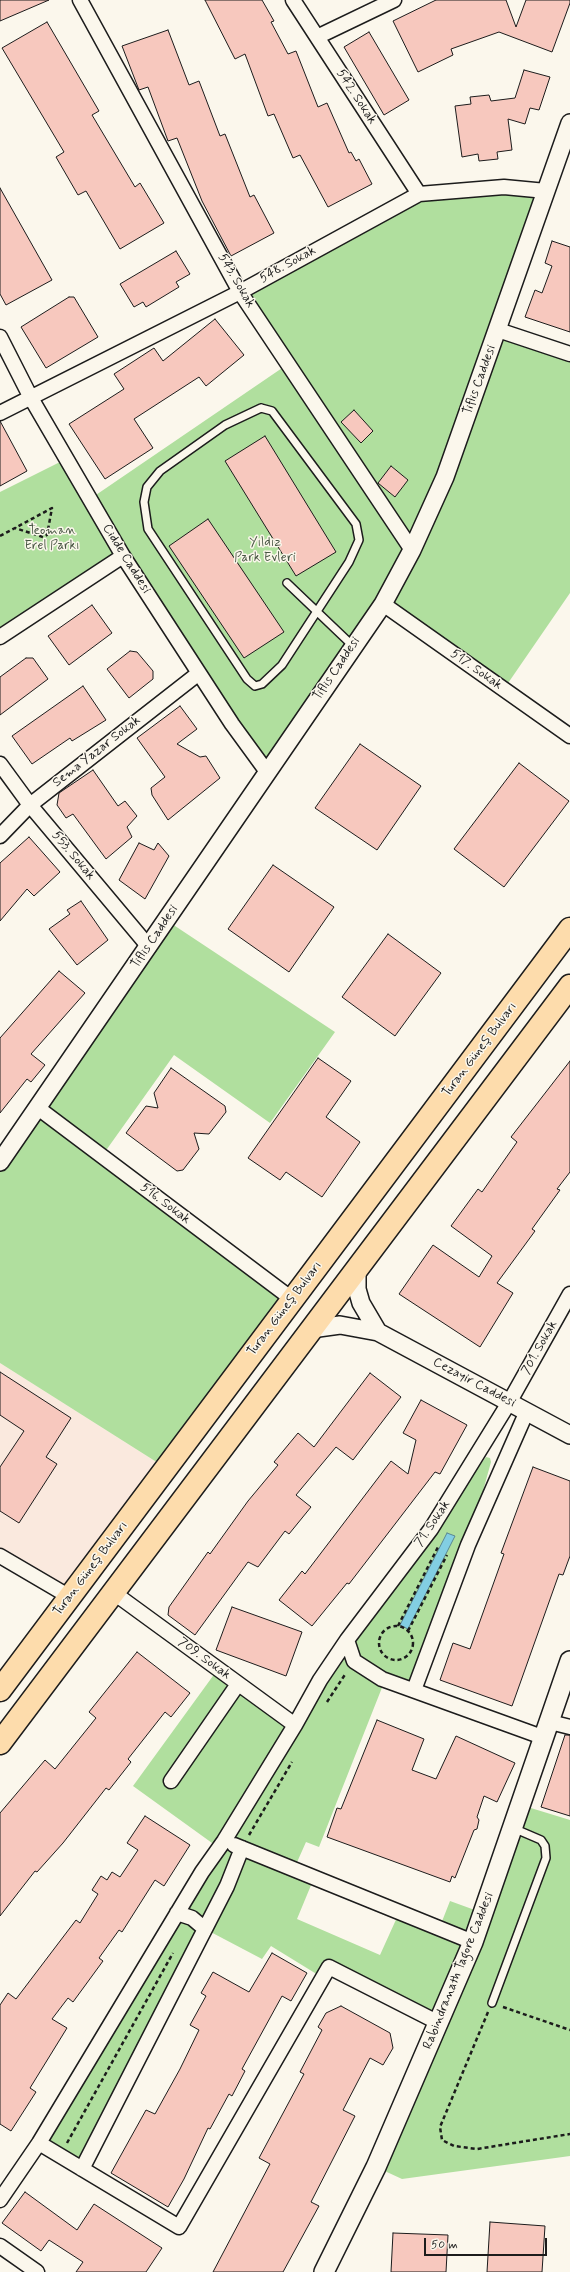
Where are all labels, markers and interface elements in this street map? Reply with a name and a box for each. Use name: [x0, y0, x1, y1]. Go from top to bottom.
street label: 542. Sokak: [332, 67, 380, 127]
street label: 548. Sokak: [257, 243, 319, 287]
street label: 543. Sokak: [214, 251, 258, 311]
street label: Tiflis Caddesi: [460, 343, 500, 417]
street label: Cidde Caddesi: [98, 521, 154, 597]
park label: Teoman Erel Parkı: [24, 523, 80, 554]
park label: Yıldız Park Evleri: [234, 535, 296, 566]
street label: Tiflis Caddesi: [310, 634, 364, 704]
street label: 517. Sokak: [447, 646, 505, 694]
street label: Sema Yazar Sokak: [50, 713, 144, 791]
street label: 553. Sokak: [48, 828, 98, 884]
street label: Tiflis Caddesi: [128, 902, 182, 972]
street label: Turan Güneş Bulvarı: [439, 1000, 521, 1100]
street label: 516. Sokak: [137, 1180, 193, 1228]
street label: Turan Güneş Bulvarı: [244, 1259, 326, 1359]
street label: 701. Sokak: [519, 1318, 561, 1378]
street label: Cezayir Caddesi: [430, 1355, 518, 1411]
street label: 71. Sokak: [412, 1498, 454, 1550]
street label: Turan Güneş Bulvarı: [50, 1519, 132, 1619]
street label: 709. Sokak: [175, 1635, 233, 1683]
street label: Rabindranath Tagore Caddesi: [420, 1890, 498, 2052]
scale bar: [426, 2230, 549, 2256]
text: 50 m: [431, 2237, 458, 2253]

